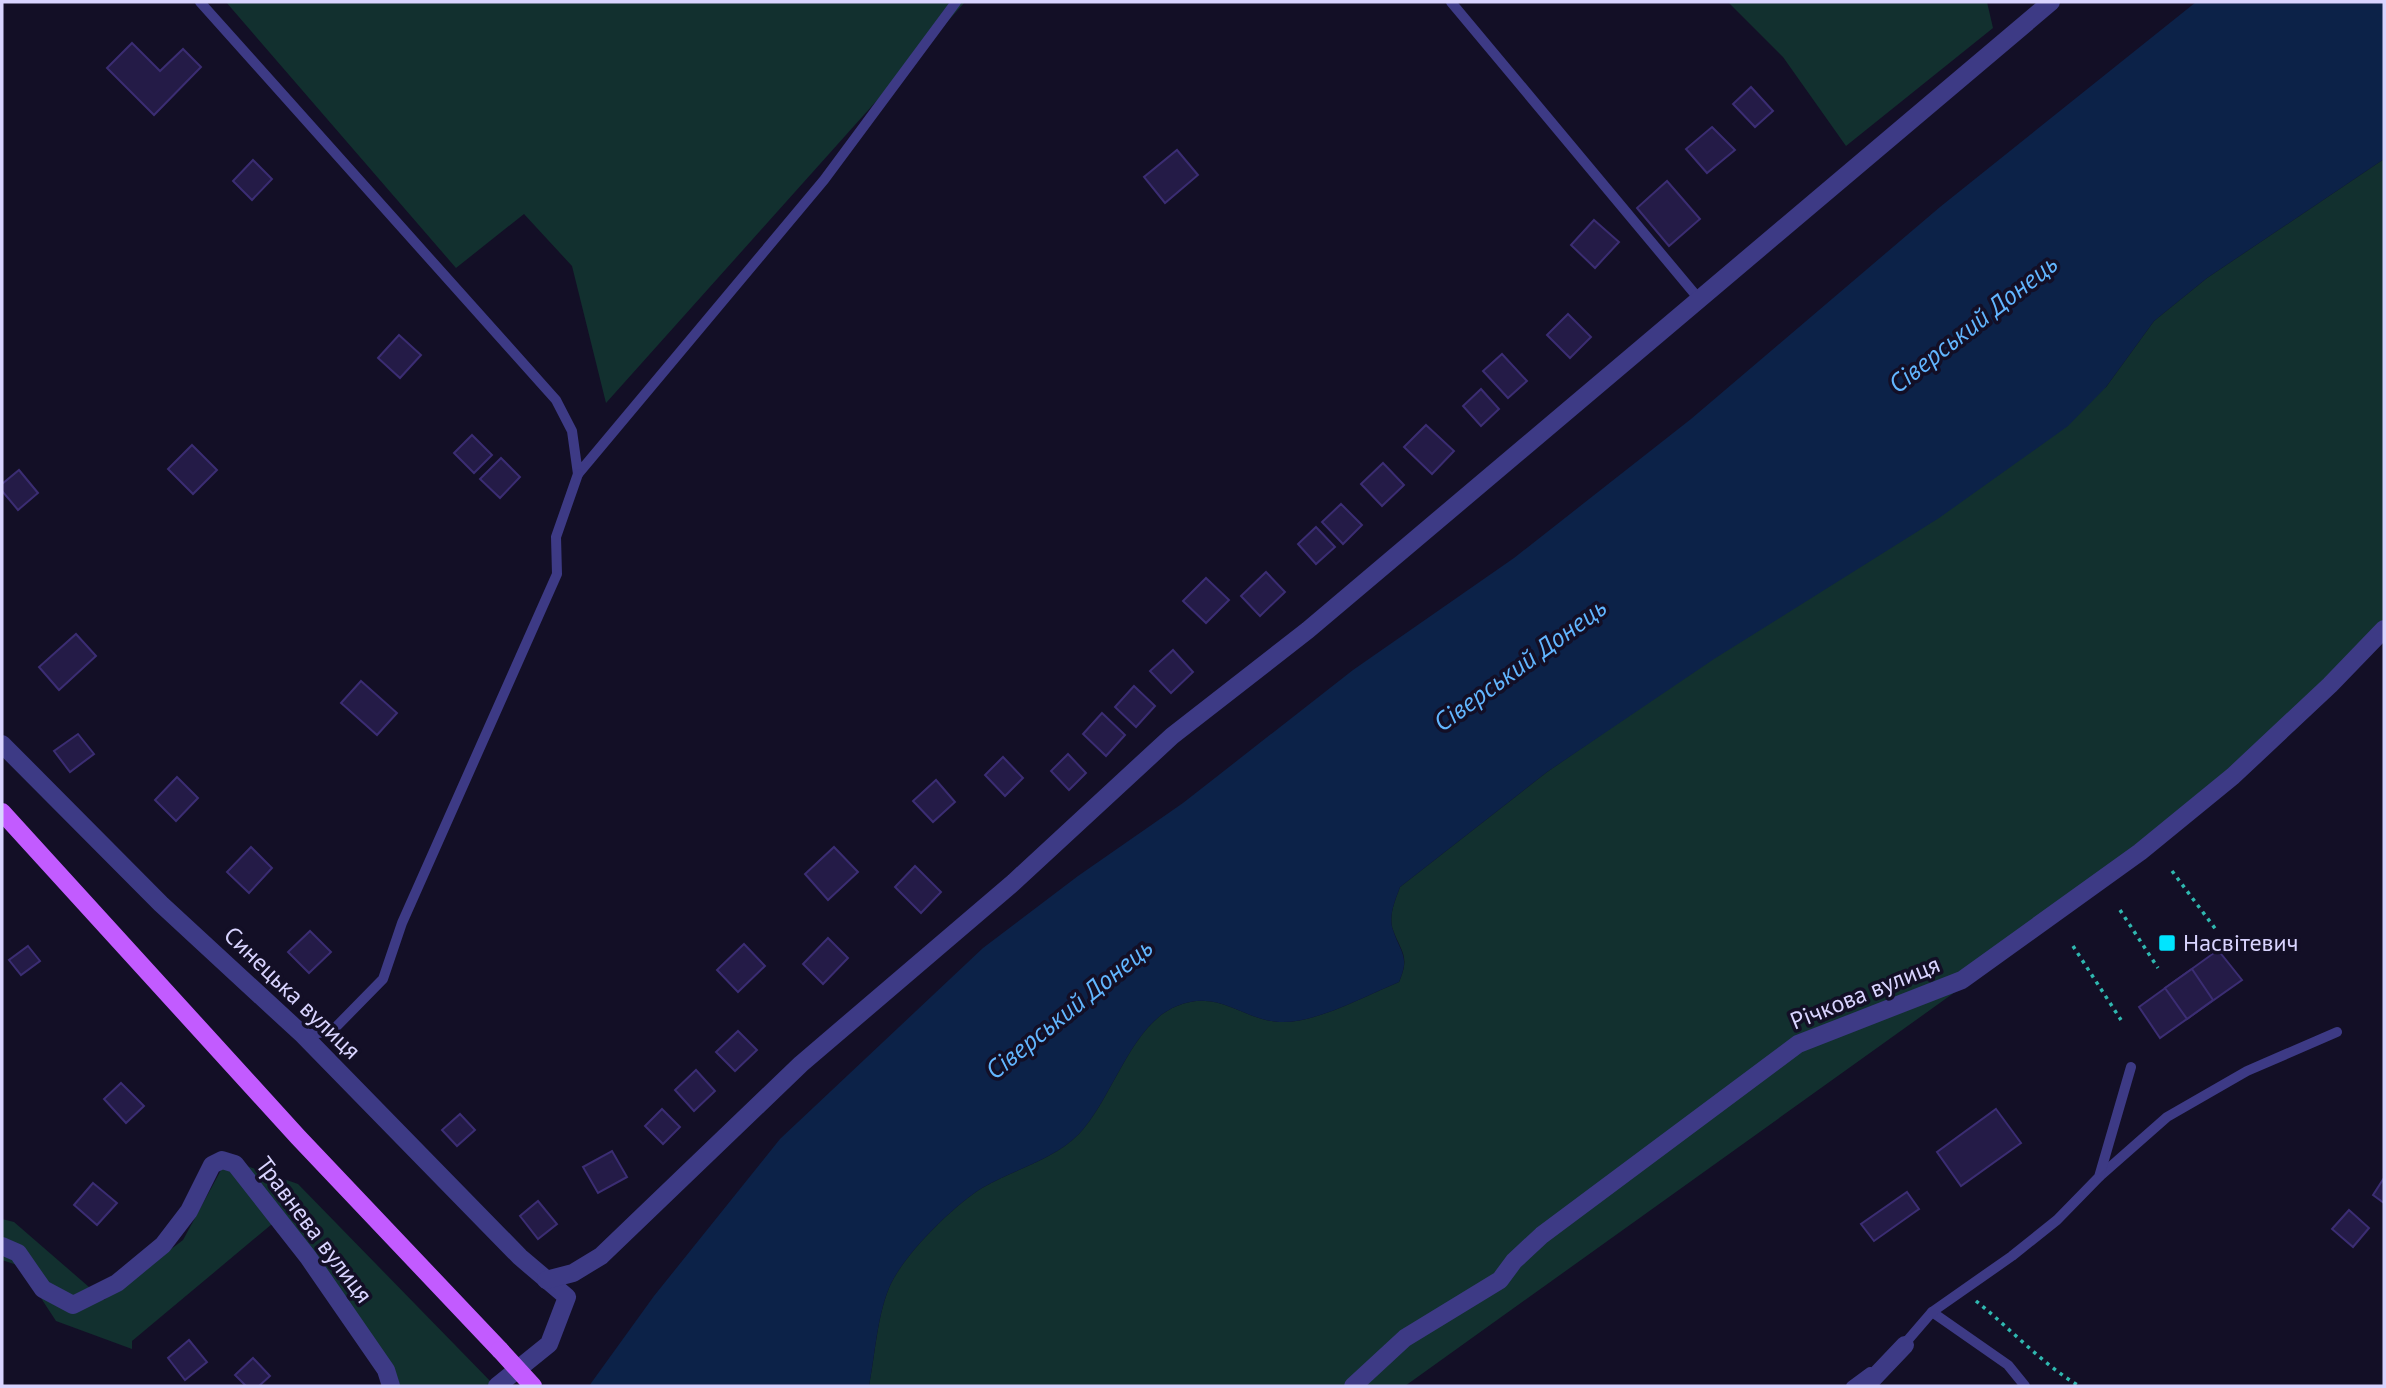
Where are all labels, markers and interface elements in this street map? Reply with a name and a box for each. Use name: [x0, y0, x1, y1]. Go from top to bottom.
water label: Сіверський Донець: [1881, 247, 2064, 400]
water label: Сіверський Донець: [1427, 591, 1613, 738]
street label: Синецька вулиця: [217, 919, 367, 1066]
place label: Насвітевич: [2183, 927, 2298, 958]
water label: Сіверський Донець: [978, 931, 1159, 1086]
marker: Насвітевич: [2157, 933, 2177, 953]
street label: Річкова вулиця: [1786, 948, 1944, 1037]
street label: Травнева вулиця: [249, 1150, 380, 1309]

